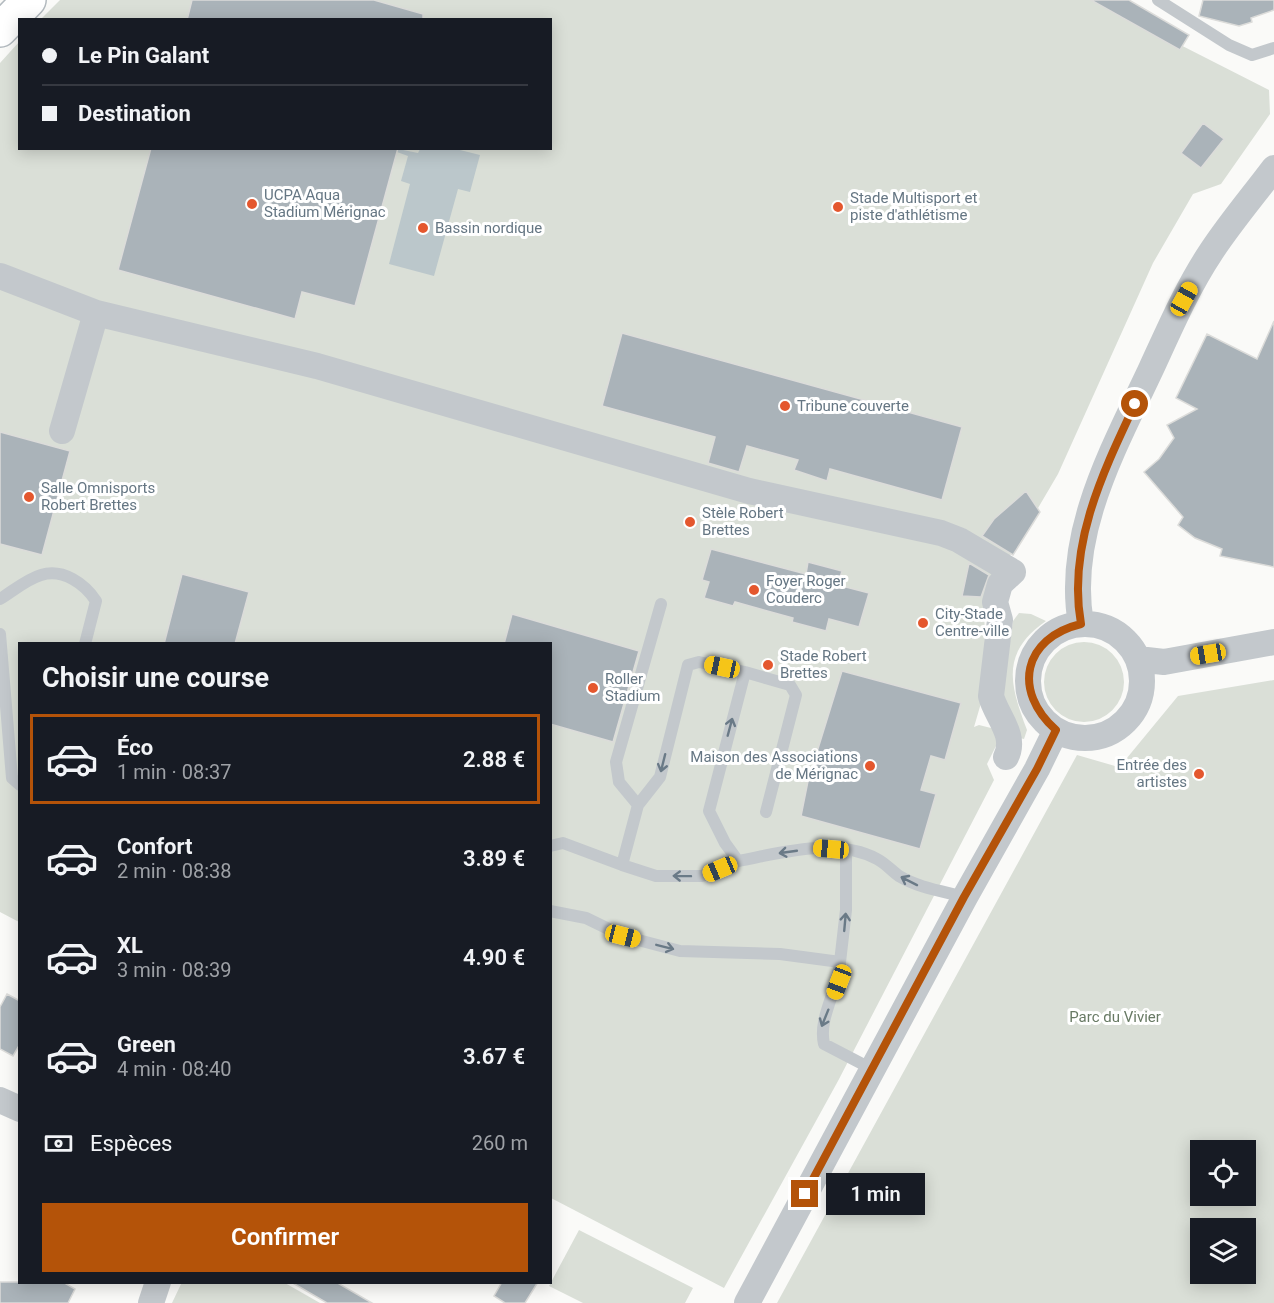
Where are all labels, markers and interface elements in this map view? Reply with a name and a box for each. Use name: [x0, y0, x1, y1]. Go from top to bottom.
text: Le Pin Galant: [78, 43, 209, 68]
text: Destination: [78, 101, 191, 126]
place label: UCPA Aqua Stadium Mérignac: [264, 186, 386, 221]
place label: Stade Multisport et piste d'athlétisme: [850, 189, 977, 224]
marker: UCPA Aqua Stadium Mérignac: [245, 197, 259, 211]
marker: Stade Multisport et piste d'athlétisme: [831, 200, 845, 214]
place label: Bassin nordique: [435, 219, 542, 237]
marker: Bassin nordique: [416, 221, 430, 235]
car: [1167, 279, 1201, 319]
route start: [1121, 390, 1148, 417]
place label: Tribune couverte: [797, 397, 909, 415]
marker: Tribune couverte: [778, 399, 792, 413]
place label: Salle Omnisports Robert Brettes: [41, 479, 155, 514]
marker: Salle Omnisports Robert Brettes: [22, 490, 36, 504]
place label: Stèle Robert Brettes: [702, 504, 784, 539]
marker: Stèle Robert Brettes: [683, 515, 697, 529]
place label: Foyer Roger Couderc: [766, 572, 846, 607]
marker: Foyer Roger Couderc: [747, 583, 761, 597]
place label: City-Stade Centre-ville: [935, 605, 1009, 640]
marker: City-Stade Centre-ville: [916, 616, 930, 630]
car: [1189, 642, 1227, 666]
place label: Stade Robert Brettes: [780, 647, 867, 682]
car: [703, 654, 741, 680]
marker: Stade Robert Brettes: [761, 658, 775, 672]
text: Choisir une course: [42, 662, 269, 694]
place label: Roller Stadium: [605, 670, 661, 705]
marker: Roller Stadium: [586, 681, 600, 695]
one-way arrow: [725, 718, 736, 737]
icon: car: [45, 732, 99, 786]
text: Éco: [117, 735, 153, 760]
text: 2.88 €: [463, 747, 525, 772]
place label: Maison des Associations de Mérignac: [690, 748, 858, 783]
one-way arrow: [657, 753, 669, 772]
place label: Entrée des artistes: [1117, 756, 1187, 791]
marker: Maison des Associations de Mérignac: [863, 759, 877, 773]
text: 1 min · 08:37: [117, 760, 232, 784]
marker: Entrée des artistes: [1192, 767, 1206, 781]
icon: car: [45, 831, 99, 885]
text: Confort: [117, 834, 192, 859]
car: [812, 838, 850, 860]
text: 3.89 €: [463, 846, 525, 871]
one-way arrow: [779, 846, 798, 857]
car: [700, 854, 740, 884]
text: 2 min · 08:38: [117, 859, 232, 883]
one-way arrow: [673, 870, 693, 882]
one-way arrow: [900, 874, 918, 886]
one-way arrow: [840, 913, 851, 933]
car: [603, 923, 643, 949]
icon: car: [45, 930, 99, 984]
text: XL: [117, 933, 143, 958]
one-way arrow: [656, 942, 675, 954]
text: 4.90 €: [463, 945, 525, 970]
text: 3 min · 08:39: [117, 958, 232, 982]
car: [824, 962, 854, 1002]
one-way arrow: [819, 1008, 830, 1026]
park label: Parc du Vivier: [1069, 1008, 1161, 1026]
icon: car: [45, 1029, 99, 1083]
text: Green: [117, 1032, 176, 1057]
text: 3.67 €: [463, 1044, 525, 1069]
text: 4 min · 08:40: [117, 1057, 232, 1081]
icon: cash: [42, 1127, 75, 1160]
text: Espèces: [90, 1131, 172, 1156]
text: 260 m: [472, 1131, 528, 1155]
map controls: [1190, 1140, 1256, 1284]
button: locate: [1190, 1140, 1256, 1206]
callout: 1 min: [826, 1173, 925, 1215]
route end: [791, 1180, 818, 1207]
text: 1 min: [850, 1182, 901, 1206]
button: Confirmer: [42, 1203, 528, 1272]
button: layers: [1190, 1218, 1256, 1284]

